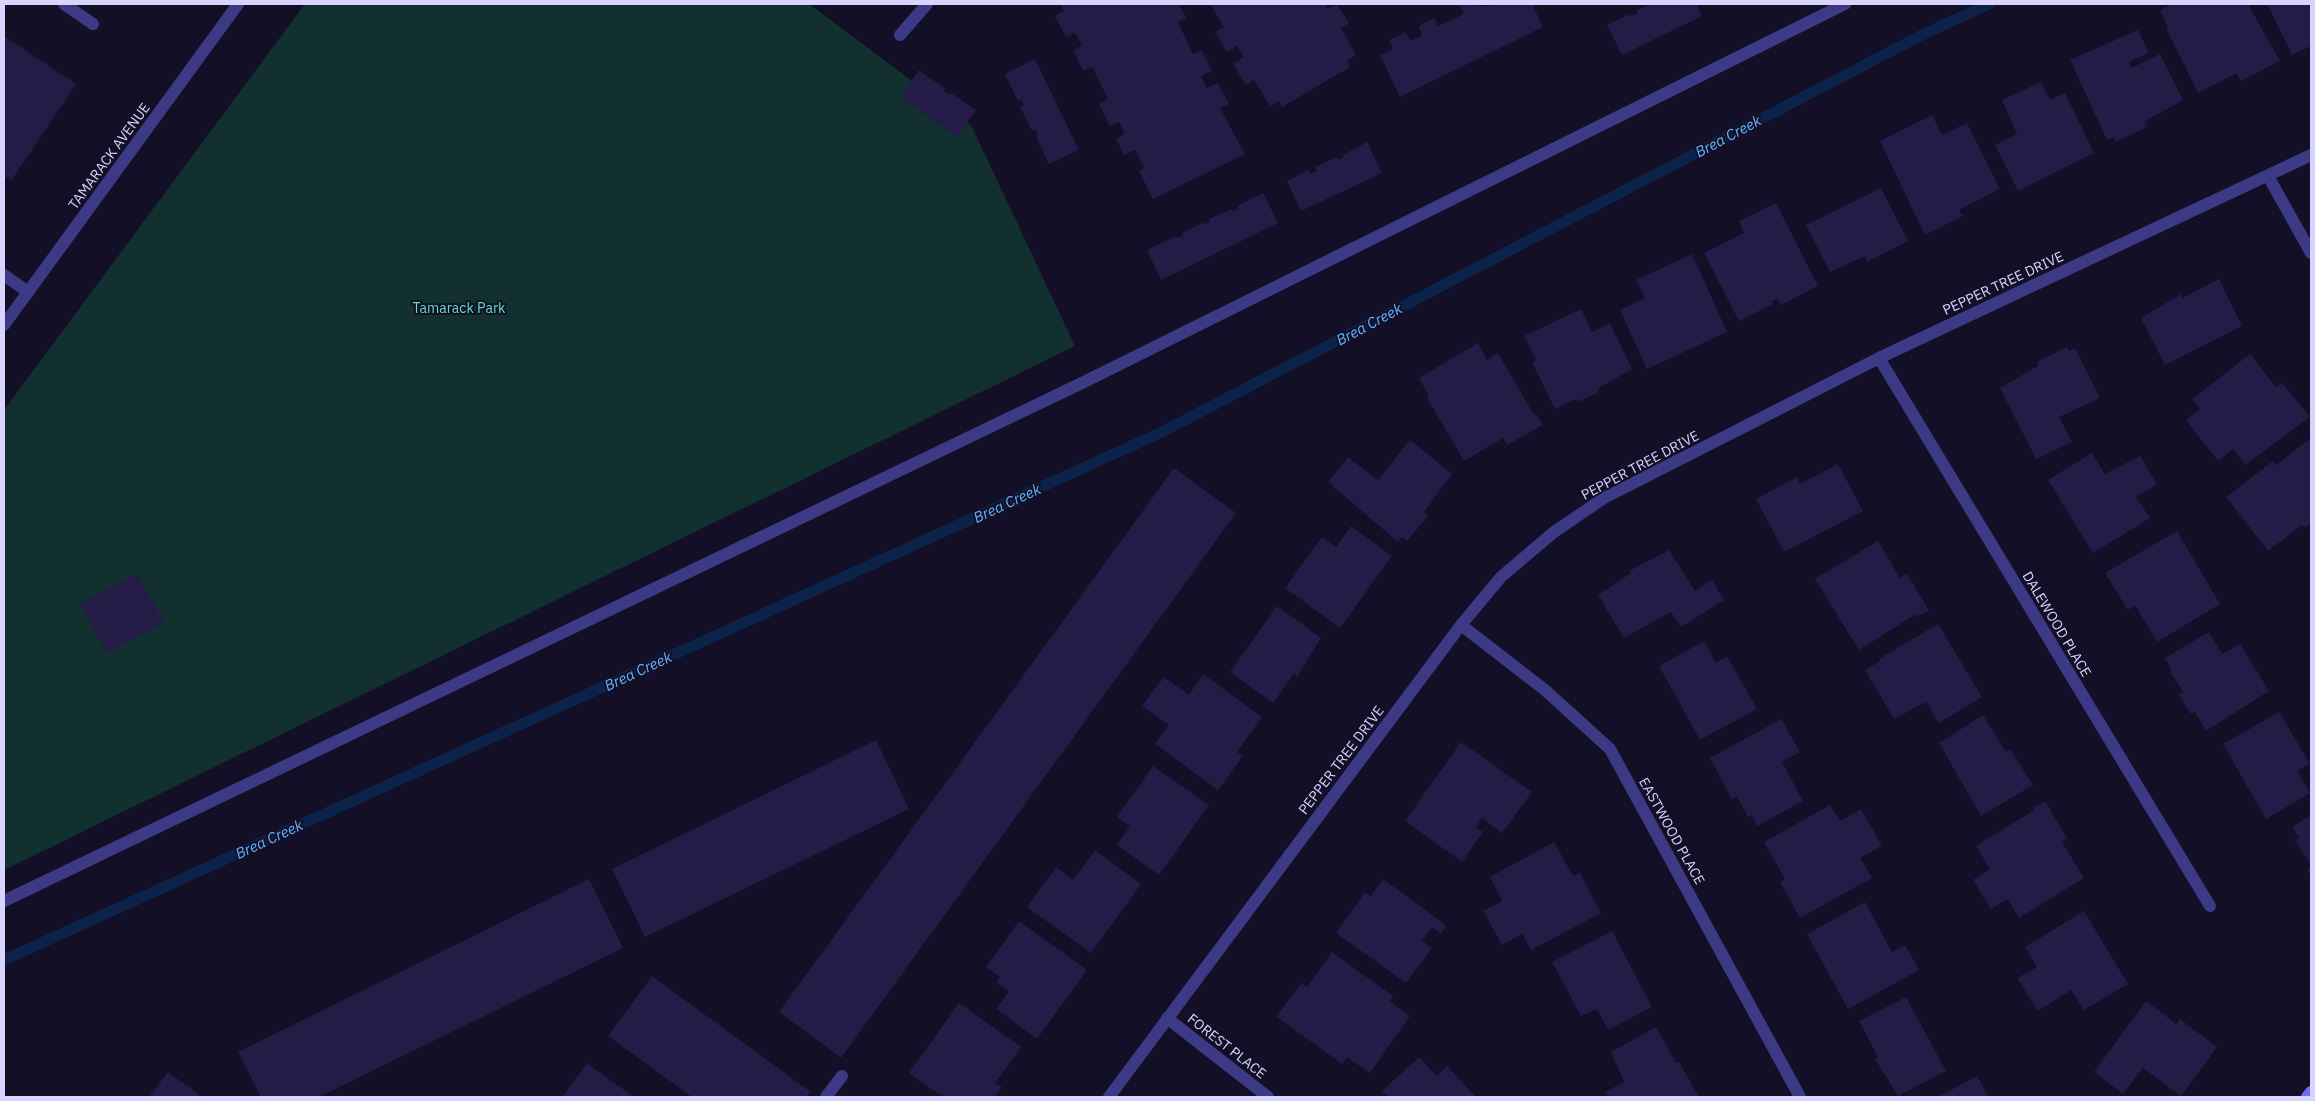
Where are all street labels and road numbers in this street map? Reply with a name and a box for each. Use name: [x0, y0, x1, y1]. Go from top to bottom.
street label: TAMARACK AVENUE: [64, 99, 154, 213]
street label: PEPPER TREE DRIVE: [1940, 247, 2066, 319]
street label: PEPPER TREE DRIVE: [1578, 426, 1702, 504]
street label: DALEWOOD PLACE: [2018, 568, 2096, 680]
street label: PEPPER TREE DRIVE: [1294, 702, 1388, 818]
street label: EASTWOOD PLACE: [1635, 774, 1709, 888]
street label: FOREST PLACE: [1184, 1010, 1270, 1082]

